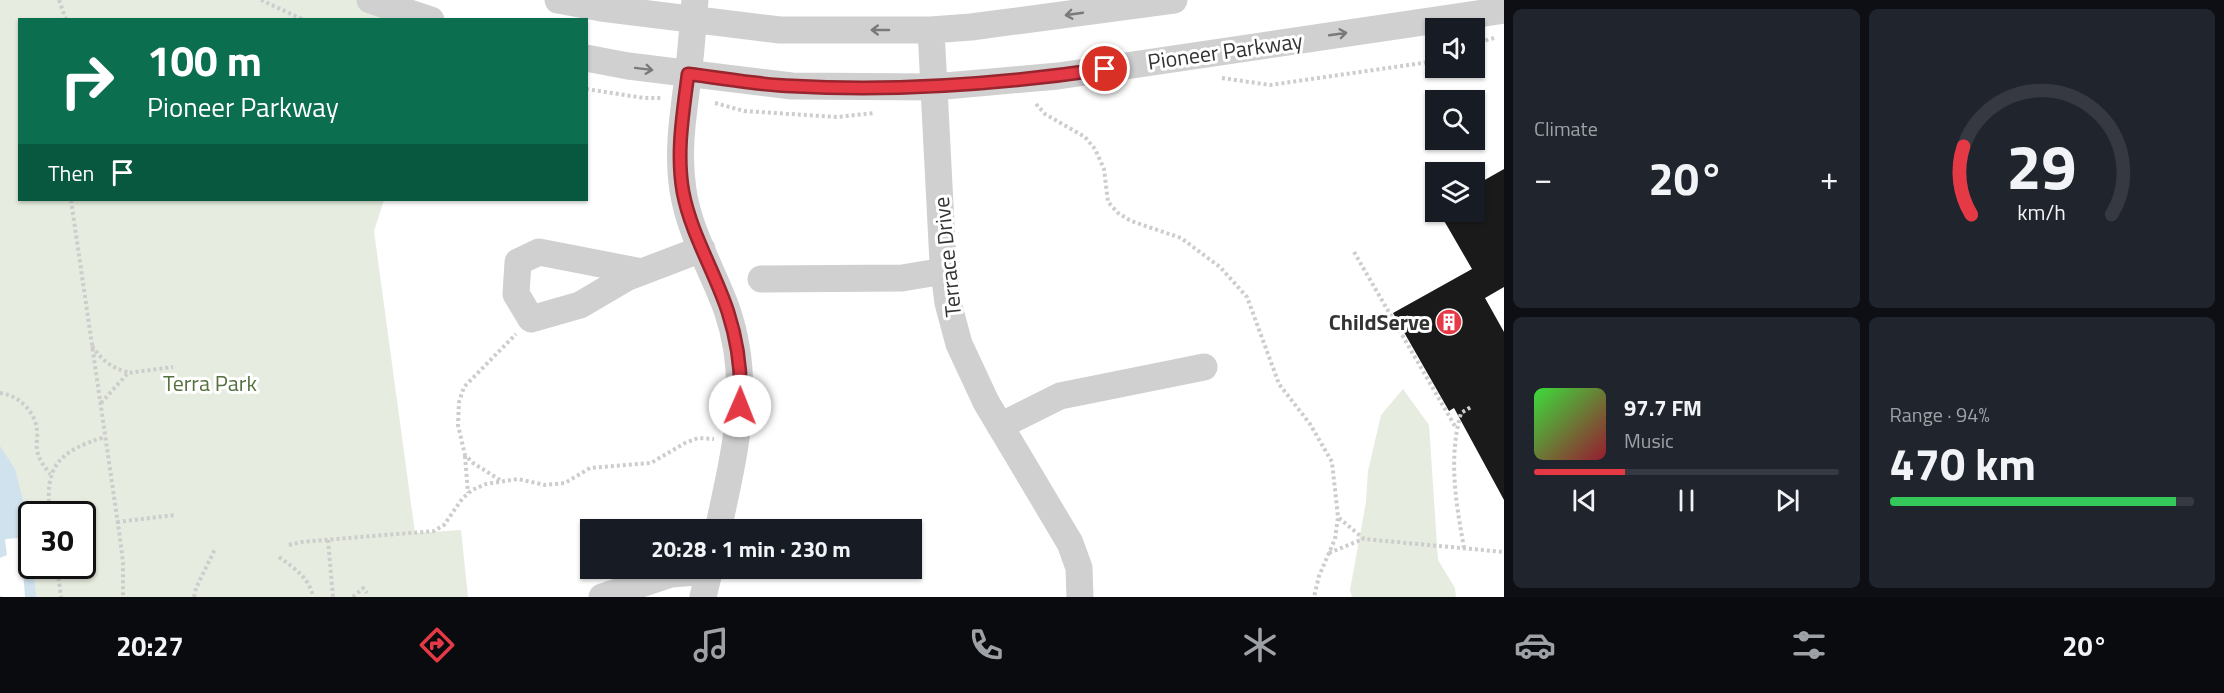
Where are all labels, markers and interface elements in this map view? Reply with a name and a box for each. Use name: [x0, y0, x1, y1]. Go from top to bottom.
one-way arrow: [1065, 8, 1085, 19]
map controls: [1425, 18, 1485, 222]
button: sound: [1425, 18, 1485, 78]
street label: Pioneer Parkway: [1145, 23, 1305, 79]
one-way arrow: [871, 24, 891, 36]
text: 100 m: [147, 28, 262, 92]
one-way arrow: [1328, 29, 1348, 40]
icon: right: [48, 42, 126, 120]
pin: [1079, 43, 1130, 94]
icon: arrive: [1088, 52, 1121, 85]
one-way arrow: [634, 63, 653, 74]
text: Pioneer Parkway: [147, 86, 339, 127]
button: search: [1425, 90, 1485, 150]
text: Climate: [1534, 113, 1598, 144]
text: 29: [2007, 118, 2077, 213]
text: 20°: [1648, 144, 1724, 212]
text: −: [1534, 153, 1552, 203]
text: +: [1820, 153, 1838, 203]
text: Then: [48, 156, 94, 190]
icon: arrive: [106, 156, 139, 189]
button: layers: [1425, 162, 1485, 222]
street label: Terrace Drive: [924, 195, 970, 319]
text: km/h: [2017, 197, 2066, 229]
place label: ChildServe: [1329, 305, 1430, 339]
building icon: ChildServe: [1434, 307, 1464, 337]
park label: Terra Park: [163, 366, 257, 400]
position arrow: [708, 374, 772, 438]
text: 97.7 FM: [1624, 391, 1702, 425]
text: Range · 94%: [1890, 399, 1990, 430]
text: Music: [1624, 425, 1674, 456]
text: 470 km: [1890, 429, 2036, 497]
icon: previous: [1568, 484, 1601, 517]
icon: pause: [1670, 484, 1703, 517]
icon: next: [1771, 484, 1804, 517]
speed limit sign: 30: [18, 501, 96, 579]
text: 20:28 · 1 min · 230 m: [651, 532, 851, 566]
icon: directions: [416, 624, 458, 666]
icon: music: [690, 624, 732, 666]
icon: phone: [965, 624, 1007, 666]
icon: climate: [1239, 624, 1281, 666]
icon: car: [1514, 624, 1556, 666]
icon: filters: [1788, 624, 1830, 666]
text: 20:27: [116, 625, 184, 666]
text: 20°: [2062, 625, 2108, 666]

